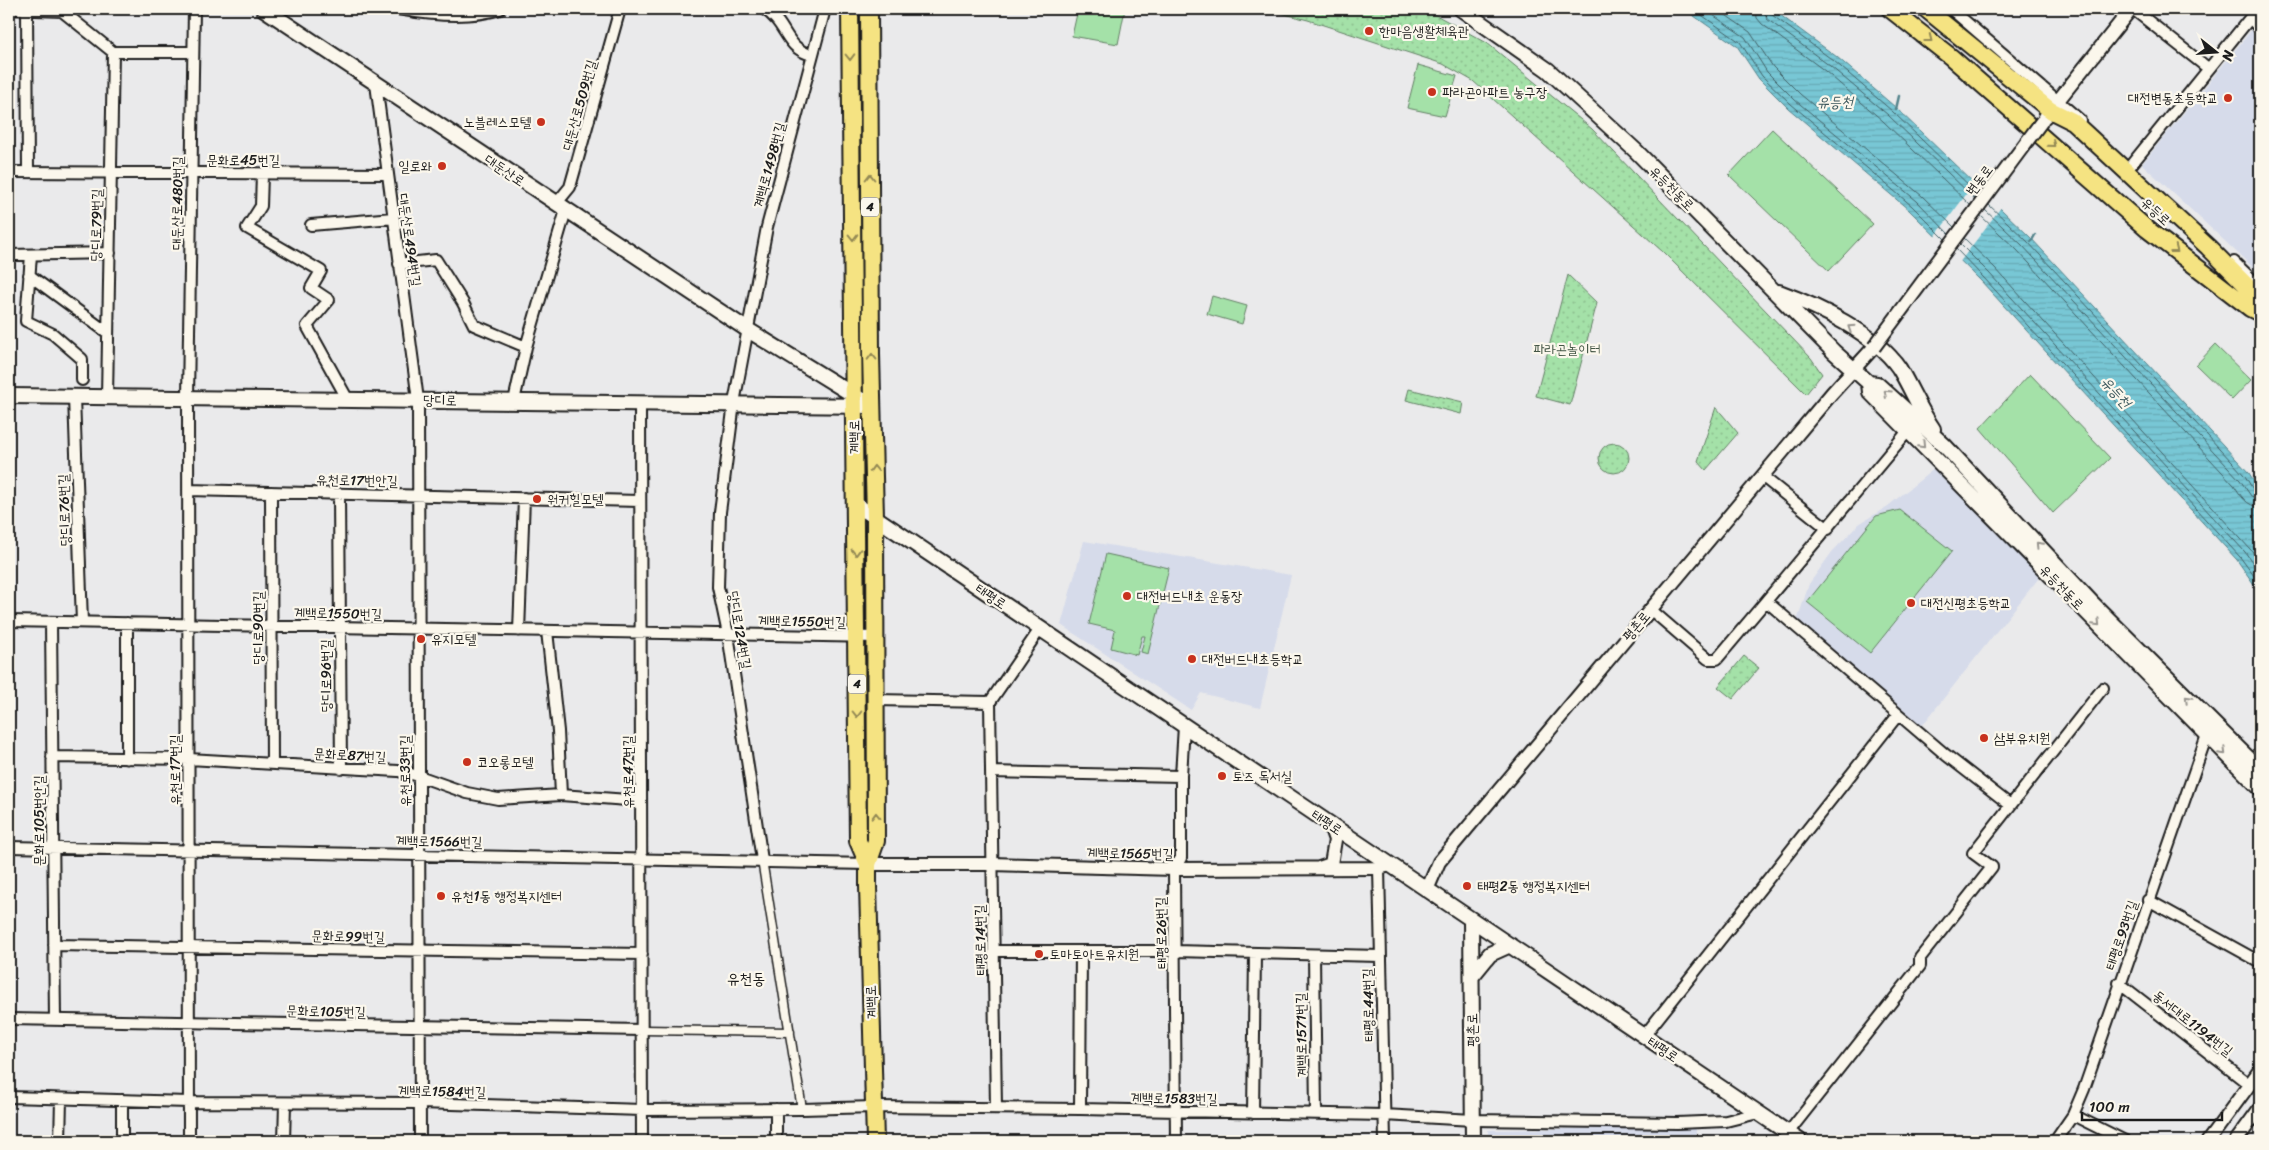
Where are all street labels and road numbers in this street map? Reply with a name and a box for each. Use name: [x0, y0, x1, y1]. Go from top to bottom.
street label: 대둔산로509번길: [555, 56, 605, 154]
street label: 계백로1498번길: [746, 119, 793, 211]
street label: 대둔산로: [479, 147, 530, 193]
street label: 문화로45번길: [206, 148, 281, 173]
street label: 대둔산로480번길: [164, 155, 191, 250]
street label: 변동로: [1959, 159, 2000, 201]
street label: 유등천동로: [1643, 160, 1700, 217]
street label: 당디로79번길: [83, 188, 110, 262]
street label: 유등로: [2135, 191, 2177, 232]
street label: 대둔산로494번길: [391, 192, 429, 289]
road number: 4: [861, 198, 879, 216]
street label: 당디로: [423, 388, 457, 413]
street label: 계백로: [842, 420, 867, 454]
street label: 유천로17번안길: [316, 467, 399, 494]
street label: 당디로76번길: [51, 473, 78, 547]
street label: 유등천동로: [2033, 558, 2090, 616]
street label: 태평로: [970, 577, 1012, 616]
street label: 당디로124번길: [720, 589, 759, 672]
street label: 당디로90번길: [246, 590, 271, 665]
street label: 계백로1550번길: [294, 600, 383, 627]
street label: 평촌로: [1616, 605, 1657, 647]
street label: 계백로1550번길: [758, 608, 847, 635]
street label: 당디로96번길: [314, 639, 339, 712]
road number: 4: [848, 674, 866, 694]
street label: 유천로17번길: [163, 734, 188, 805]
street label: 유천로33번길: [393, 734, 418, 807]
street label: 유천로47번길: [616, 735, 641, 809]
street label: 문화로87번길: [313, 741, 388, 770]
street label: 문화로105번안길: [27, 775, 52, 867]
street label: 태평로: [1306, 803, 1348, 842]
street label: 계백로1566번길: [395, 828, 483, 855]
street label: 계백로1565번길: [1086, 840, 1175, 867]
street label: 태평로26번길: [1148, 896, 1175, 969]
street label: 태평로93번길: [2098, 896, 2145, 974]
street label: 태평로14번길: [967, 904, 994, 976]
street label: 문화로99번길: [311, 923, 386, 950]
street label: 태평로44번길: [1355, 967, 1382, 1042]
street label: 동서대로1194번길: [2147, 984, 2239, 1064]
street label: 계백로: [858, 985, 885, 1019]
street label: 계백로1571번길: [1288, 992, 1315, 1078]
street label: 문화로105번길: [286, 998, 367, 1025]
street label: 평촌로: [1460, 1013, 1485, 1047]
street label: 태평로: [1642, 1030, 1684, 1069]
street label: 계백로1584번길: [398, 1078, 487, 1105]
street label: 계백로1583번길: [1130, 1085, 1218, 1112]

